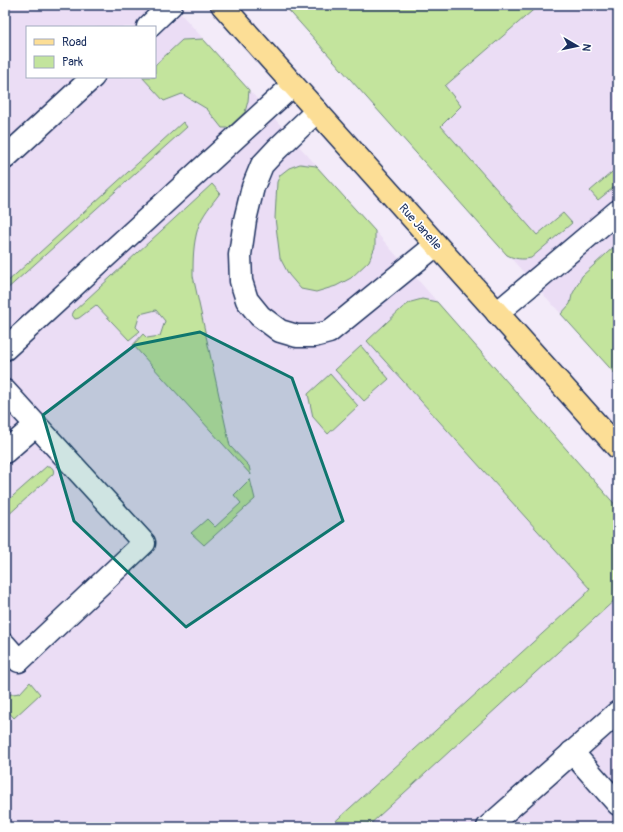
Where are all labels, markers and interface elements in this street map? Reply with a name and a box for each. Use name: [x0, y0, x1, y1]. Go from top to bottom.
legend: [26, 26, 156, 78]
north arrow: [557, 26, 597, 66]
text: Road: [62, 35, 87, 50]
text: N: [579, 43, 593, 53]
text: Park: [62, 55, 83, 70]
street label: Rue Janelle: [395, 201, 445, 253]

